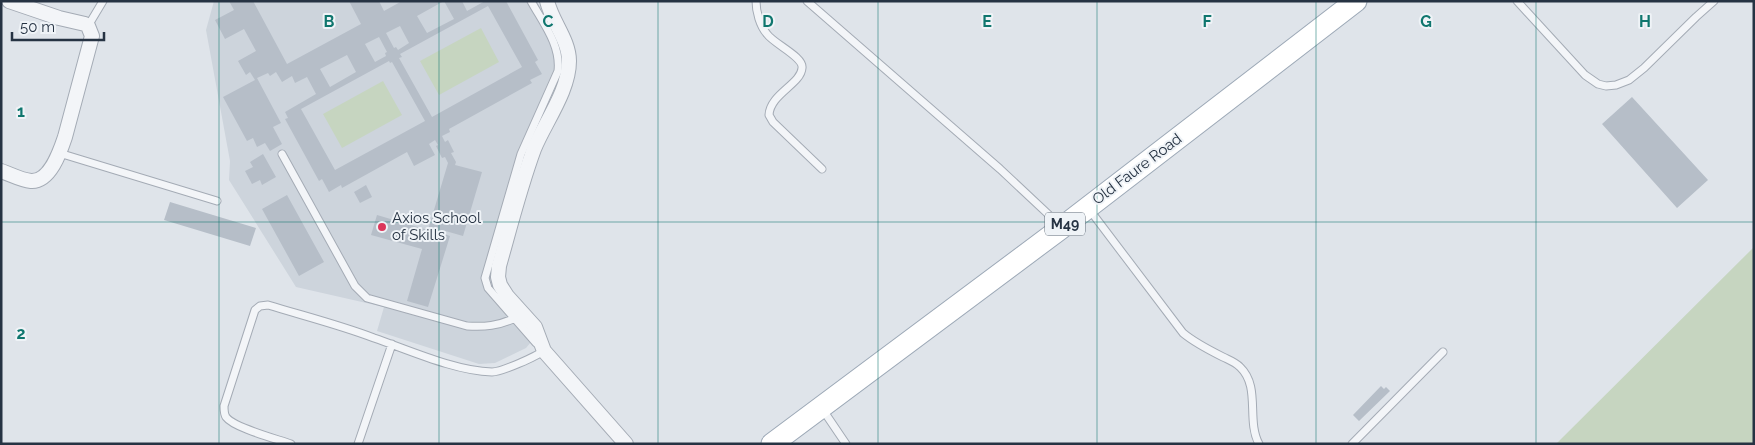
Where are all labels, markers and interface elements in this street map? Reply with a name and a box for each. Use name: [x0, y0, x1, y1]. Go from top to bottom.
scale bar: [12, 10, 105, 42]
text: B: [324, 12, 335, 31]
text: C: [543, 12, 554, 31]
text: D: [762, 12, 774, 31]
text: E: [982, 12, 992, 31]
text: F: [1202, 12, 1212, 31]
text: G: [1420, 12, 1432, 31]
text: H: [1639, 12, 1651, 31]
text: 50 m: [20, 18, 55, 36]
text: 1: [17, 102, 25, 121]
street label: Old Faure Road: [1089, 130, 1185, 208]
place label: Axios School of Skills: [392, 209, 482, 244]
road number: M49: [1045, 212, 1085, 235]
marker: Axios School of Skills: [376, 221, 388, 233]
text: 2: [16, 324, 26, 343]

